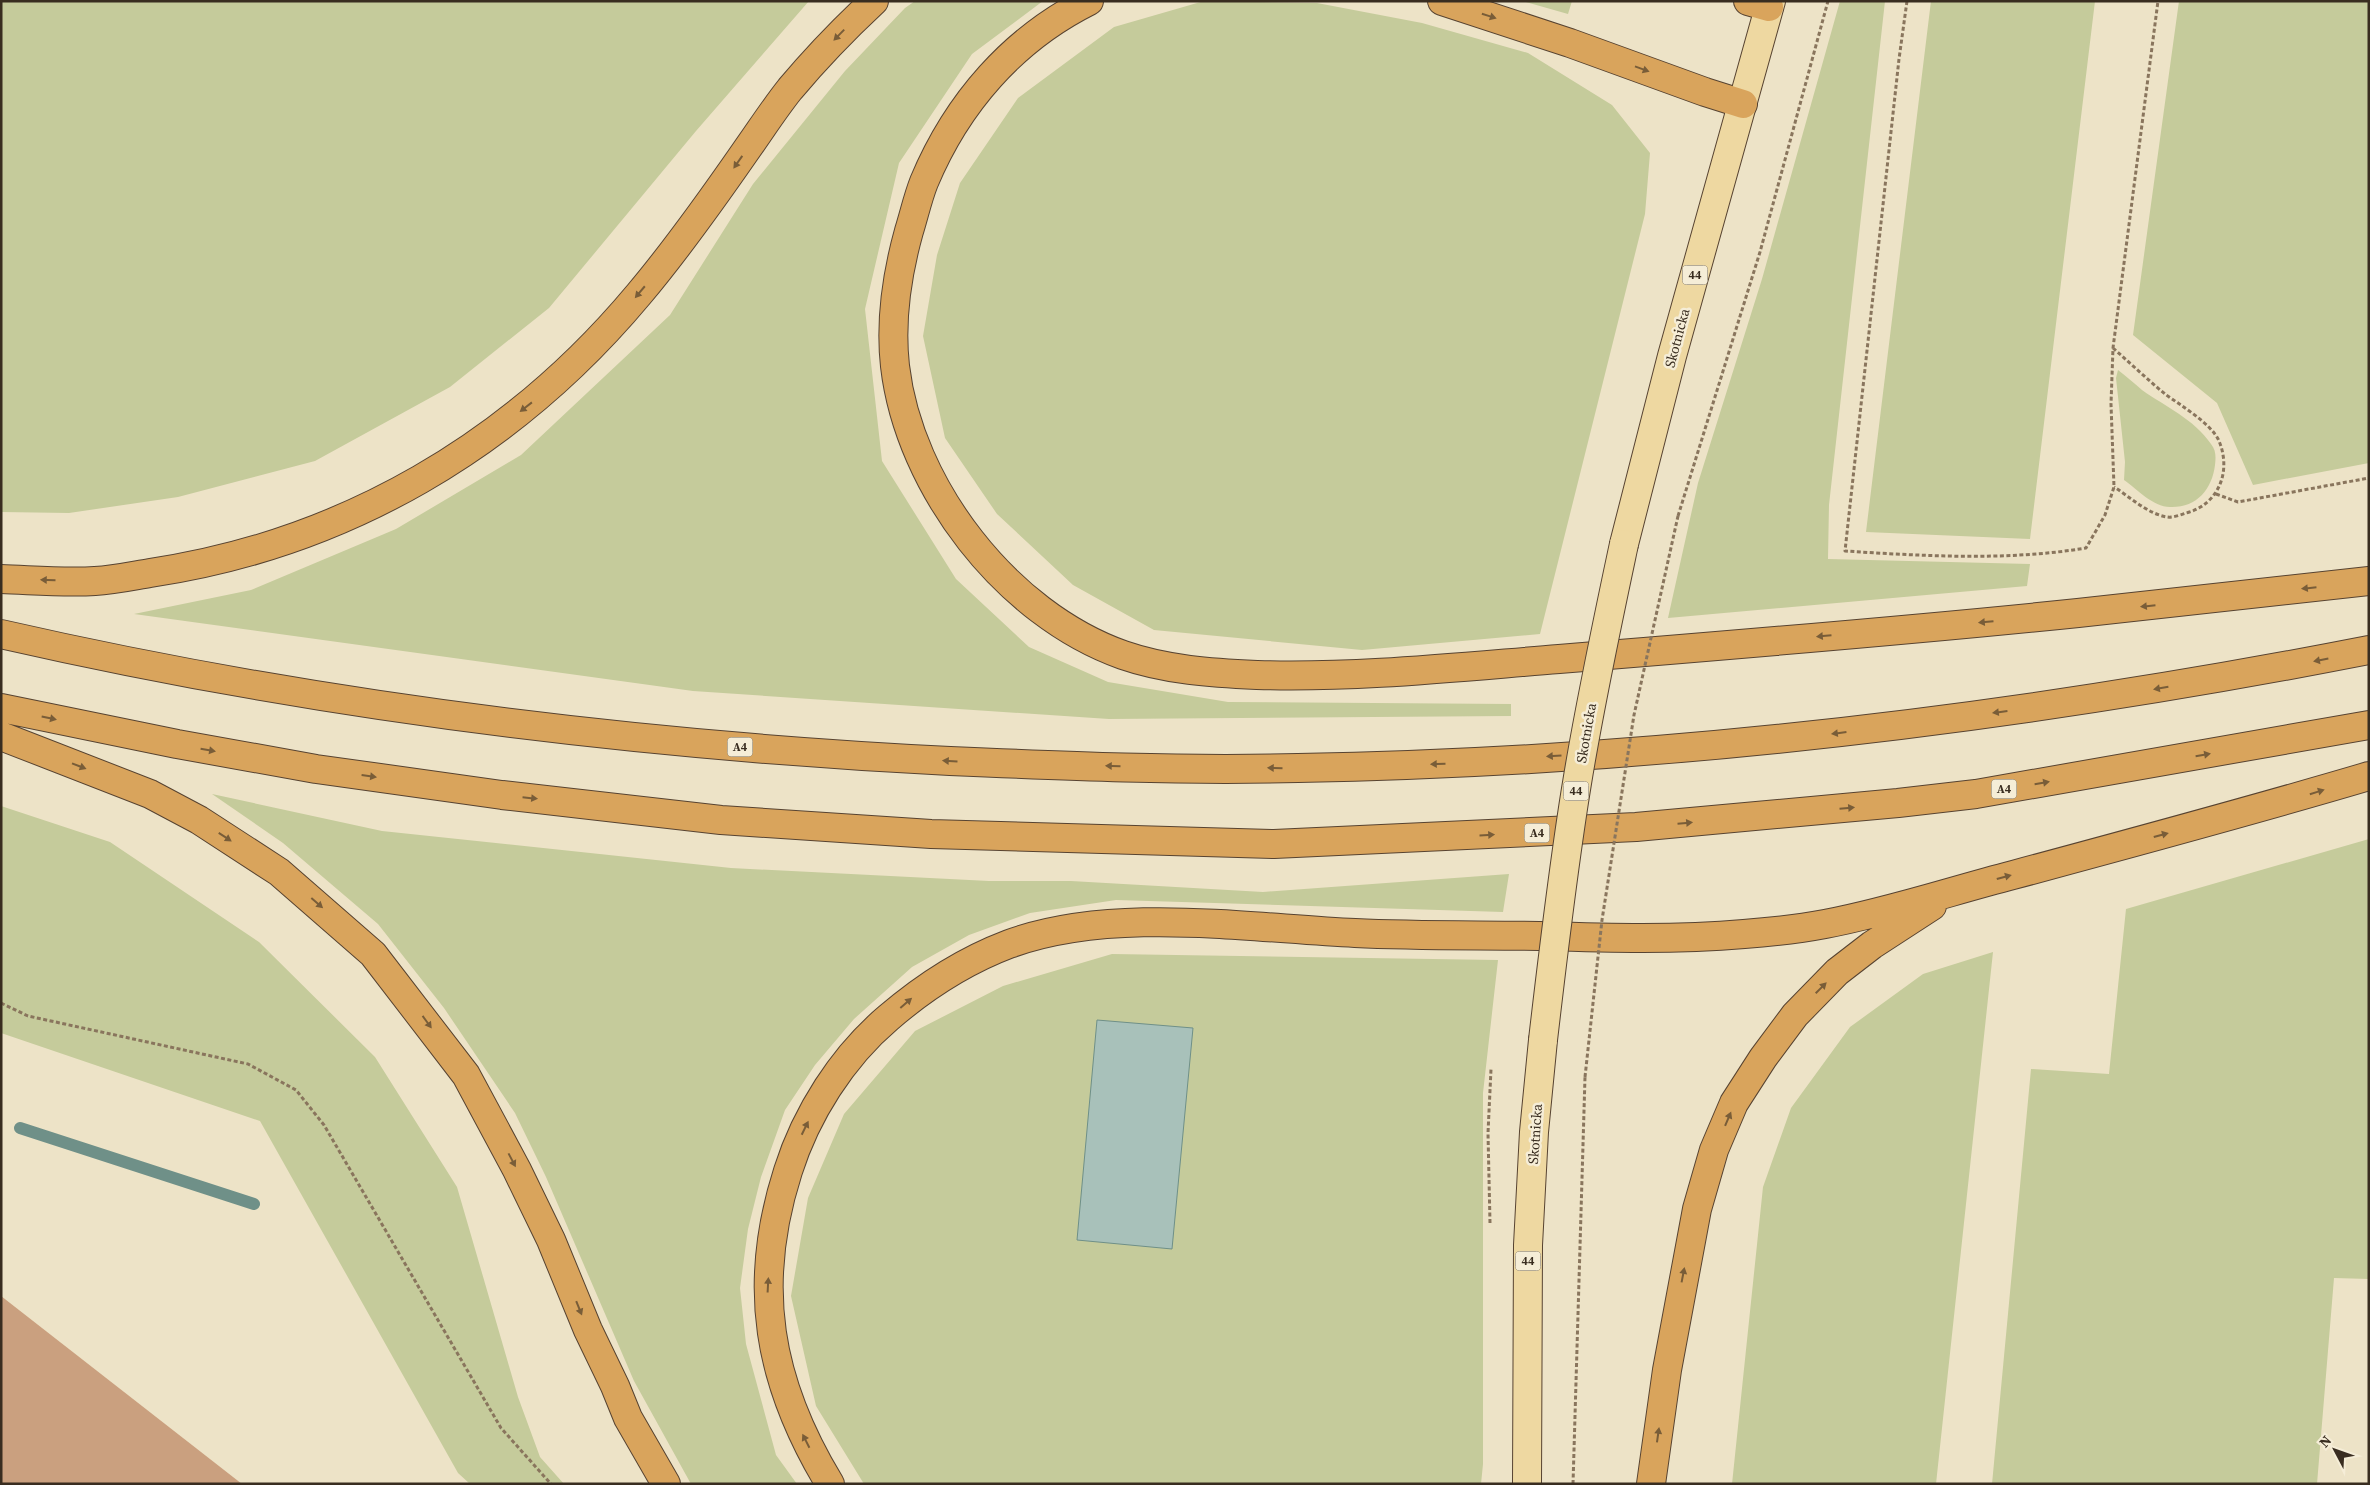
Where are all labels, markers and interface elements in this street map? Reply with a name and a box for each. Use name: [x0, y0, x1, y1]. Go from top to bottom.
one-way arrow: [1481, 13, 1496, 21]
one-way arrow: [833, 29, 845, 41]
one-way arrow: [1635, 66, 1650, 73]
one-way arrow: [733, 155, 743, 169]
road number: 44: [1682, 266, 1708, 284]
one-way arrow: [635, 285, 646, 298]
street label: Skotnicka: [1659, 305, 1695, 370]
one-way arrow: [520, 402, 533, 413]
one-way arrow: [40, 576, 56, 584]
one-way arrow: [2301, 584, 2317, 592]
one-way arrow: [2140, 602, 2156, 610]
one-way arrow: [1978, 618, 1994, 626]
one-way arrow: [1816, 633, 1832, 641]
one-way arrow: [2312, 656, 2328, 664]
one-way arrow: [2153, 685, 2169, 693]
street label: Skotnicka: [1571, 701, 1601, 765]
one-way arrow: [1992, 709, 2008, 717]
one-way arrow: [41, 714, 57, 722]
one-way arrow: [1831, 729, 1847, 737]
road number: A4: [728, 738, 752, 756]
one-way arrow: [201, 746, 217, 754]
one-way arrow: [2195, 751, 2211, 759]
one-way arrow: [1545, 753, 1561, 761]
one-way arrow: [942, 756, 958, 764]
one-way arrow: [1429, 760, 1445, 768]
one-way arrow: [72, 762, 87, 770]
one-way arrow: [1104, 762, 1120, 770]
one-way arrow: [1267, 764, 1283, 772]
one-way arrow: [361, 772, 377, 780]
one-way arrow: [2035, 778, 2051, 786]
road number: A4: [1992, 780, 2016, 799]
road number: 44: [1564, 781, 1588, 800]
one-way arrow: [2310, 787, 2325, 795]
one-way arrow: [522, 794, 538, 802]
one-way arrow: [1839, 803, 1855, 811]
one-way arrow: [1677, 818, 1693, 826]
road number: A4: [1524, 824, 1550, 842]
one-way arrow: [1479, 831, 1495, 839]
one-way arrow: [2153, 831, 2168, 839]
one-way arrow: [218, 832, 232, 842]
one-way arrow: [1996, 873, 2011, 881]
one-way arrow: [311, 897, 323, 908]
one-way arrow: [1815, 982, 1827, 994]
one-way arrow: [899, 997, 912, 1008]
one-way arrow: [422, 1015, 432, 1029]
street label: Skotnicka: [1523, 1102, 1547, 1165]
one-way arrow: [1724, 1112, 1732, 1126]
one-way arrow: [802, 1121, 810, 1135]
one-way arrow: [508, 1153, 516, 1167]
road number: 44: [1516, 1252, 1540, 1270]
one-way arrow: [1679, 1267, 1687, 1283]
one-way arrow: [765, 1277, 773, 1293]
one-way arrow: [575, 1301, 583, 1316]
north arrow: [2310, 1425, 2360, 1475]
one-way arrow: [1654, 1427, 1662, 1443]
text: N: [2314, 1431, 2336, 1452]
one-way arrow: [802, 1434, 810, 1448]

